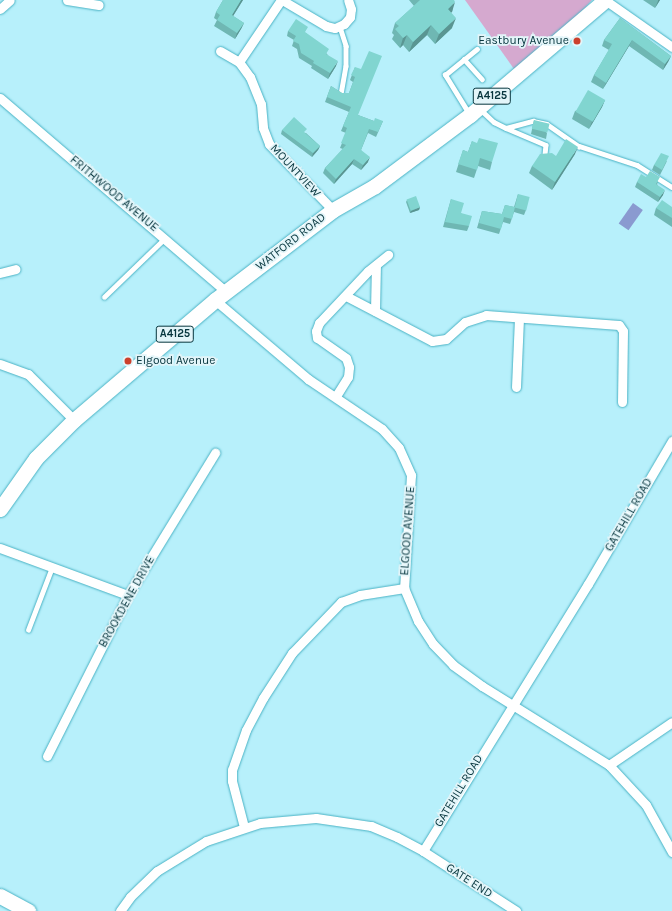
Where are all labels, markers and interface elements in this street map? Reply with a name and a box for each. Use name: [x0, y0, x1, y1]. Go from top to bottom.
place label: Eastbury Avenue: [478, 34, 569, 48]
marker: Eastbury Avenue: [572, 36, 582, 46]
road number: A4125: [472, 87, 512, 105]
street label: MOUNTVIEW: [267, 141, 323, 201]
street label: FRITHWOOD AVENUE: [67, 153, 161, 235]
street label: WATFORD ROAD: [253, 210, 329, 274]
road number: A4125: [155, 325, 195, 343]
place label: Elgood Avenue: [136, 354, 215, 368]
marker: Elgood Avenue: [123, 356, 133, 366]
street label: GATEHILL ROAD: [602, 476, 656, 554]
street label: ELGOOD AVENUE: [398, 486, 418, 576]
street label: BROOKDENE DRIVE: [96, 554, 158, 650]
street label: GATEHILL ROAD: [432, 752, 486, 830]
street label: GATE END: [443, 861, 495, 901]

